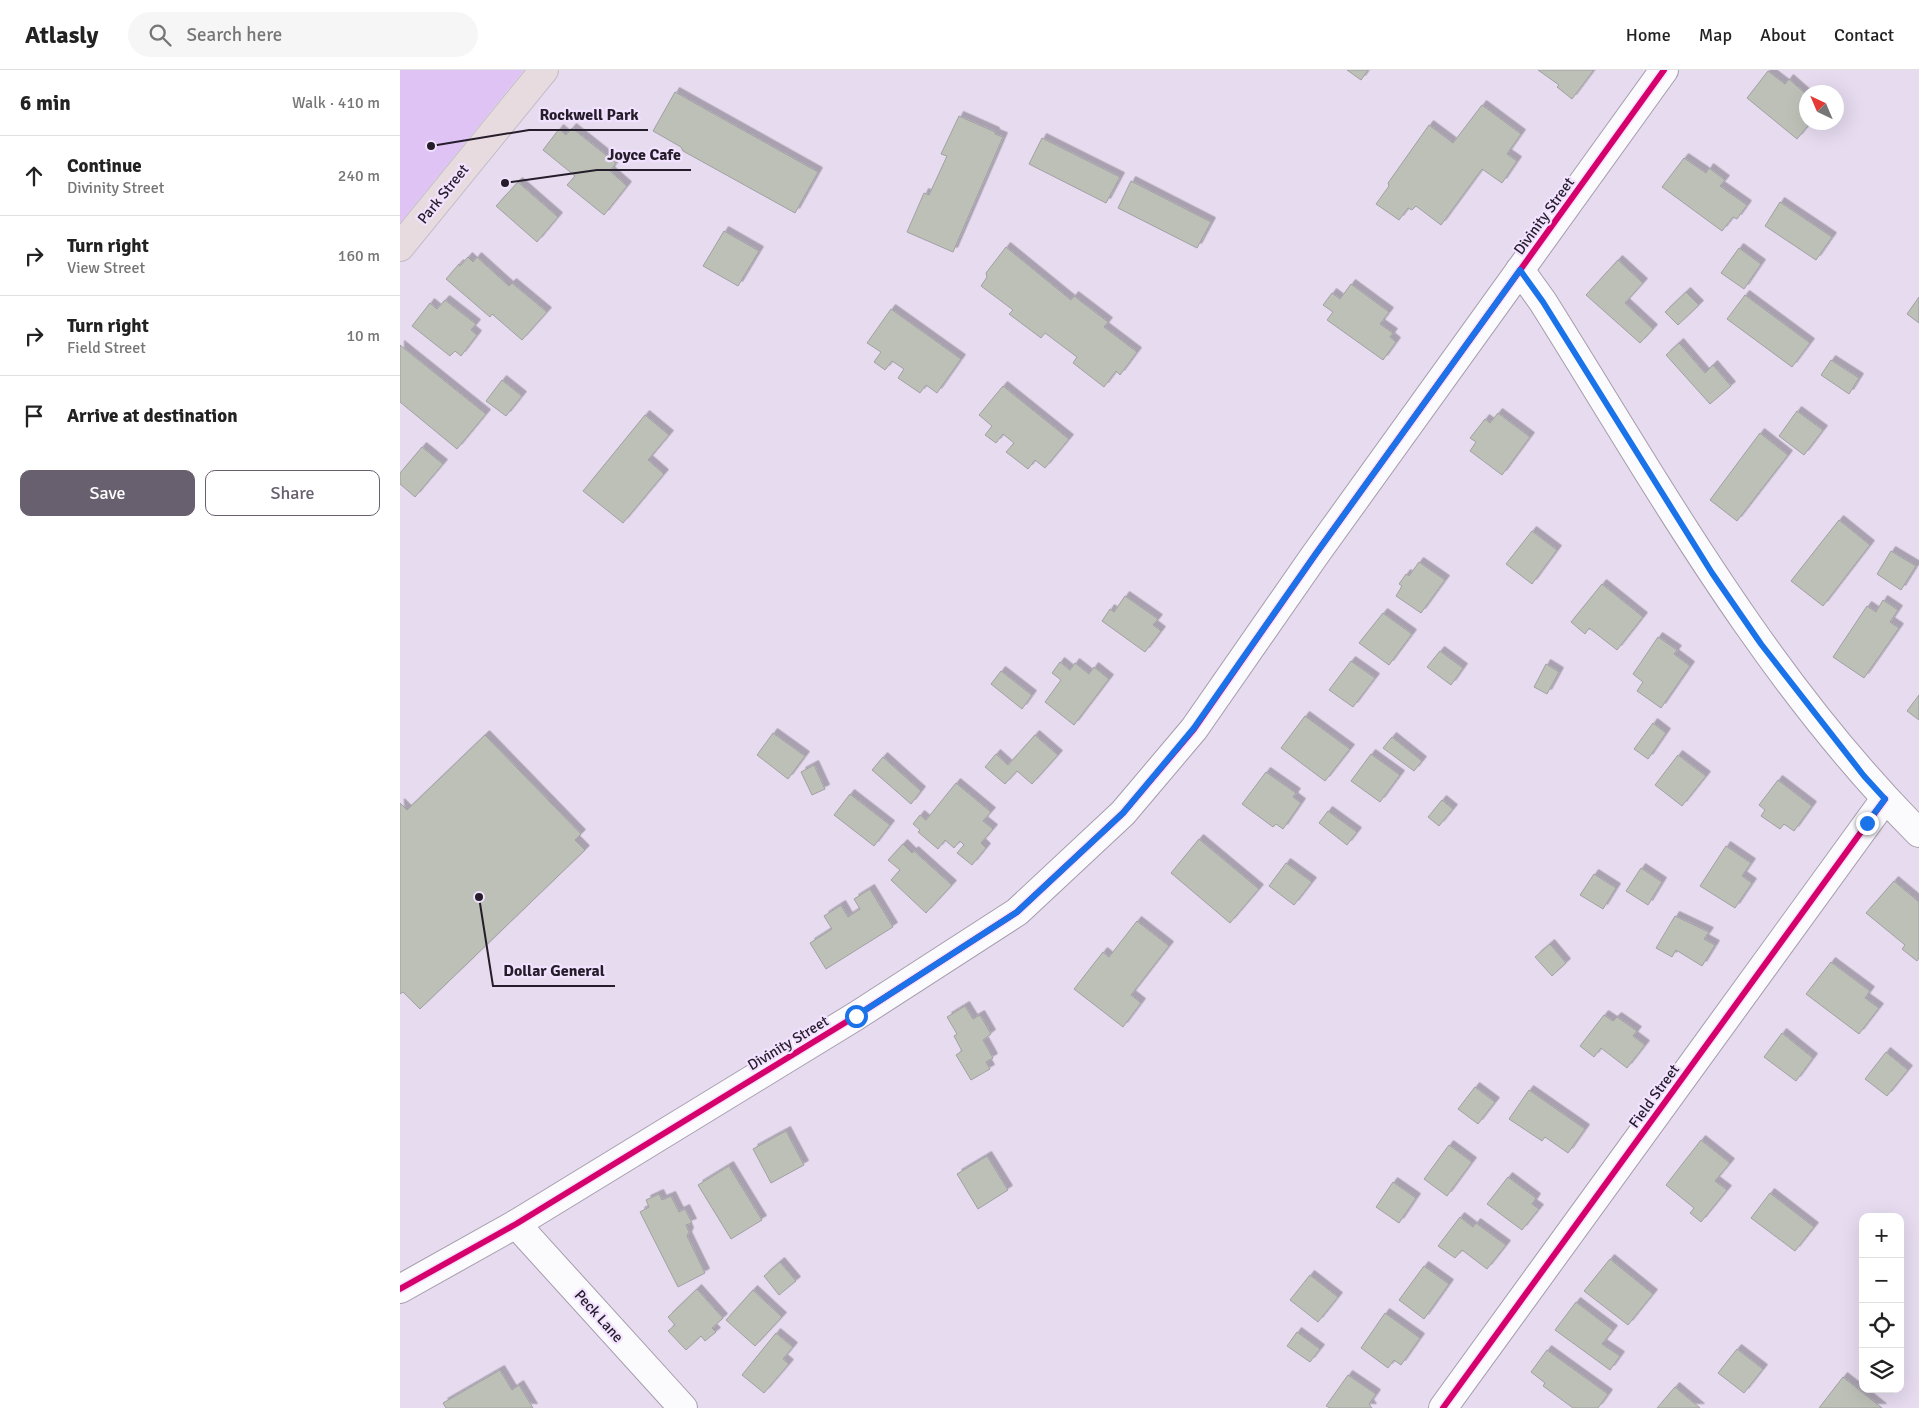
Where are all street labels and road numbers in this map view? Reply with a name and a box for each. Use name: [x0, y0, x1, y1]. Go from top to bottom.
street label: Park Street: [414, 161, 472, 227]
street label: Divinity Street: [1510, 174, 1578, 258]
street label: Divinity Street: [744, 1012, 832, 1074]
street label: Field Street: [1625, 1061, 1683, 1131]
street label: Peck Lane: [571, 1286, 627, 1346]

